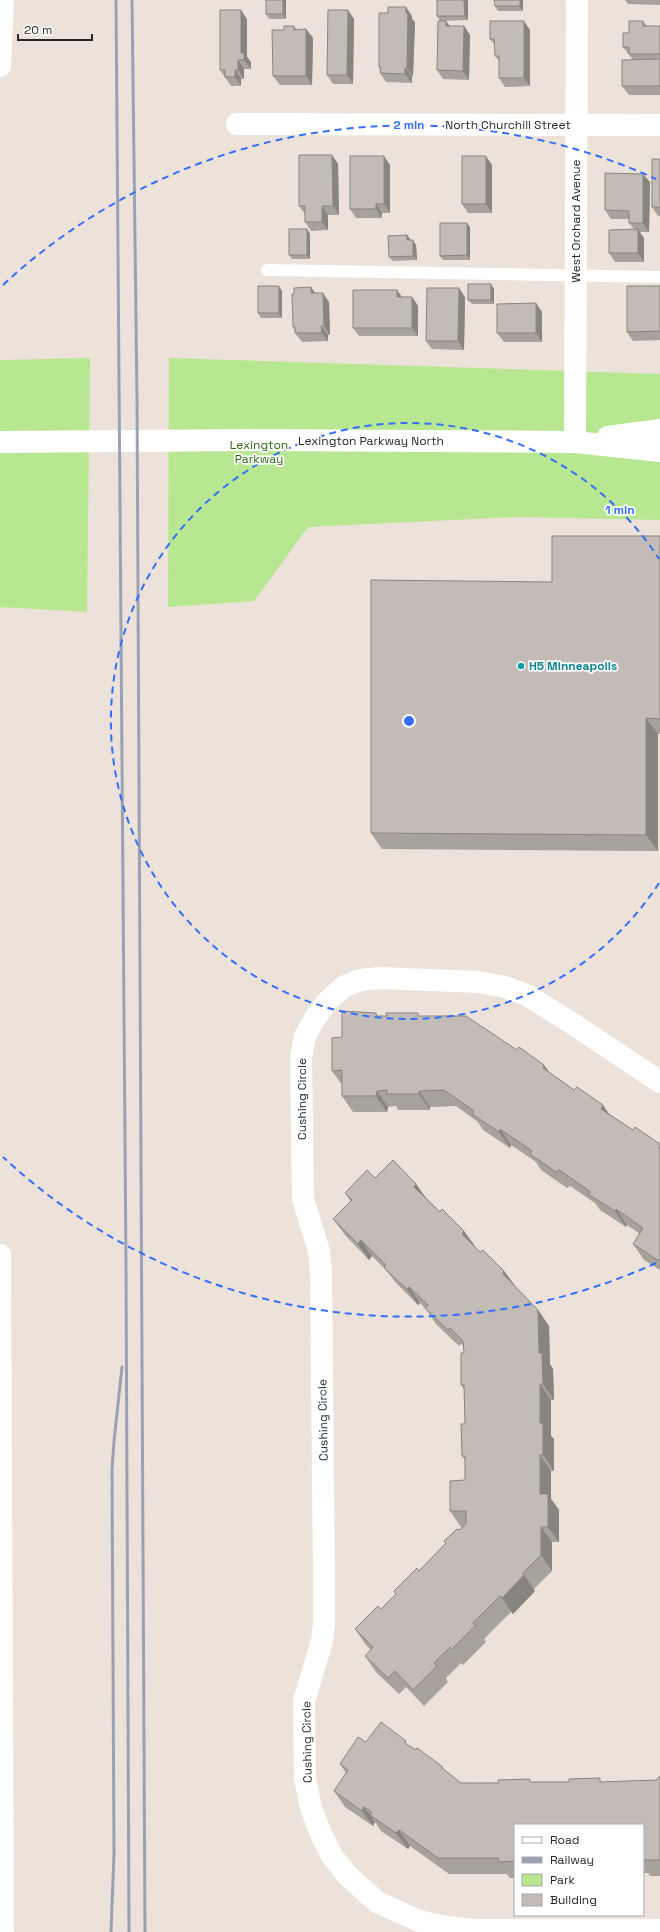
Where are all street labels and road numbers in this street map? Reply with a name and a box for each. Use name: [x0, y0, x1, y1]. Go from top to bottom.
street label: North Churchill Street: [445, 117, 571, 133]
street label: West Orchard Avenue: [568, 159, 584, 283]
street label: Lexington Parkway North: [298, 433, 444, 449]
street label: Cushing Circle: [294, 1058, 310, 1140]
street label: Cushing Circle: [314, 1379, 332, 1461]
street label: Cushing Circle: [298, 1701, 316, 1783]

